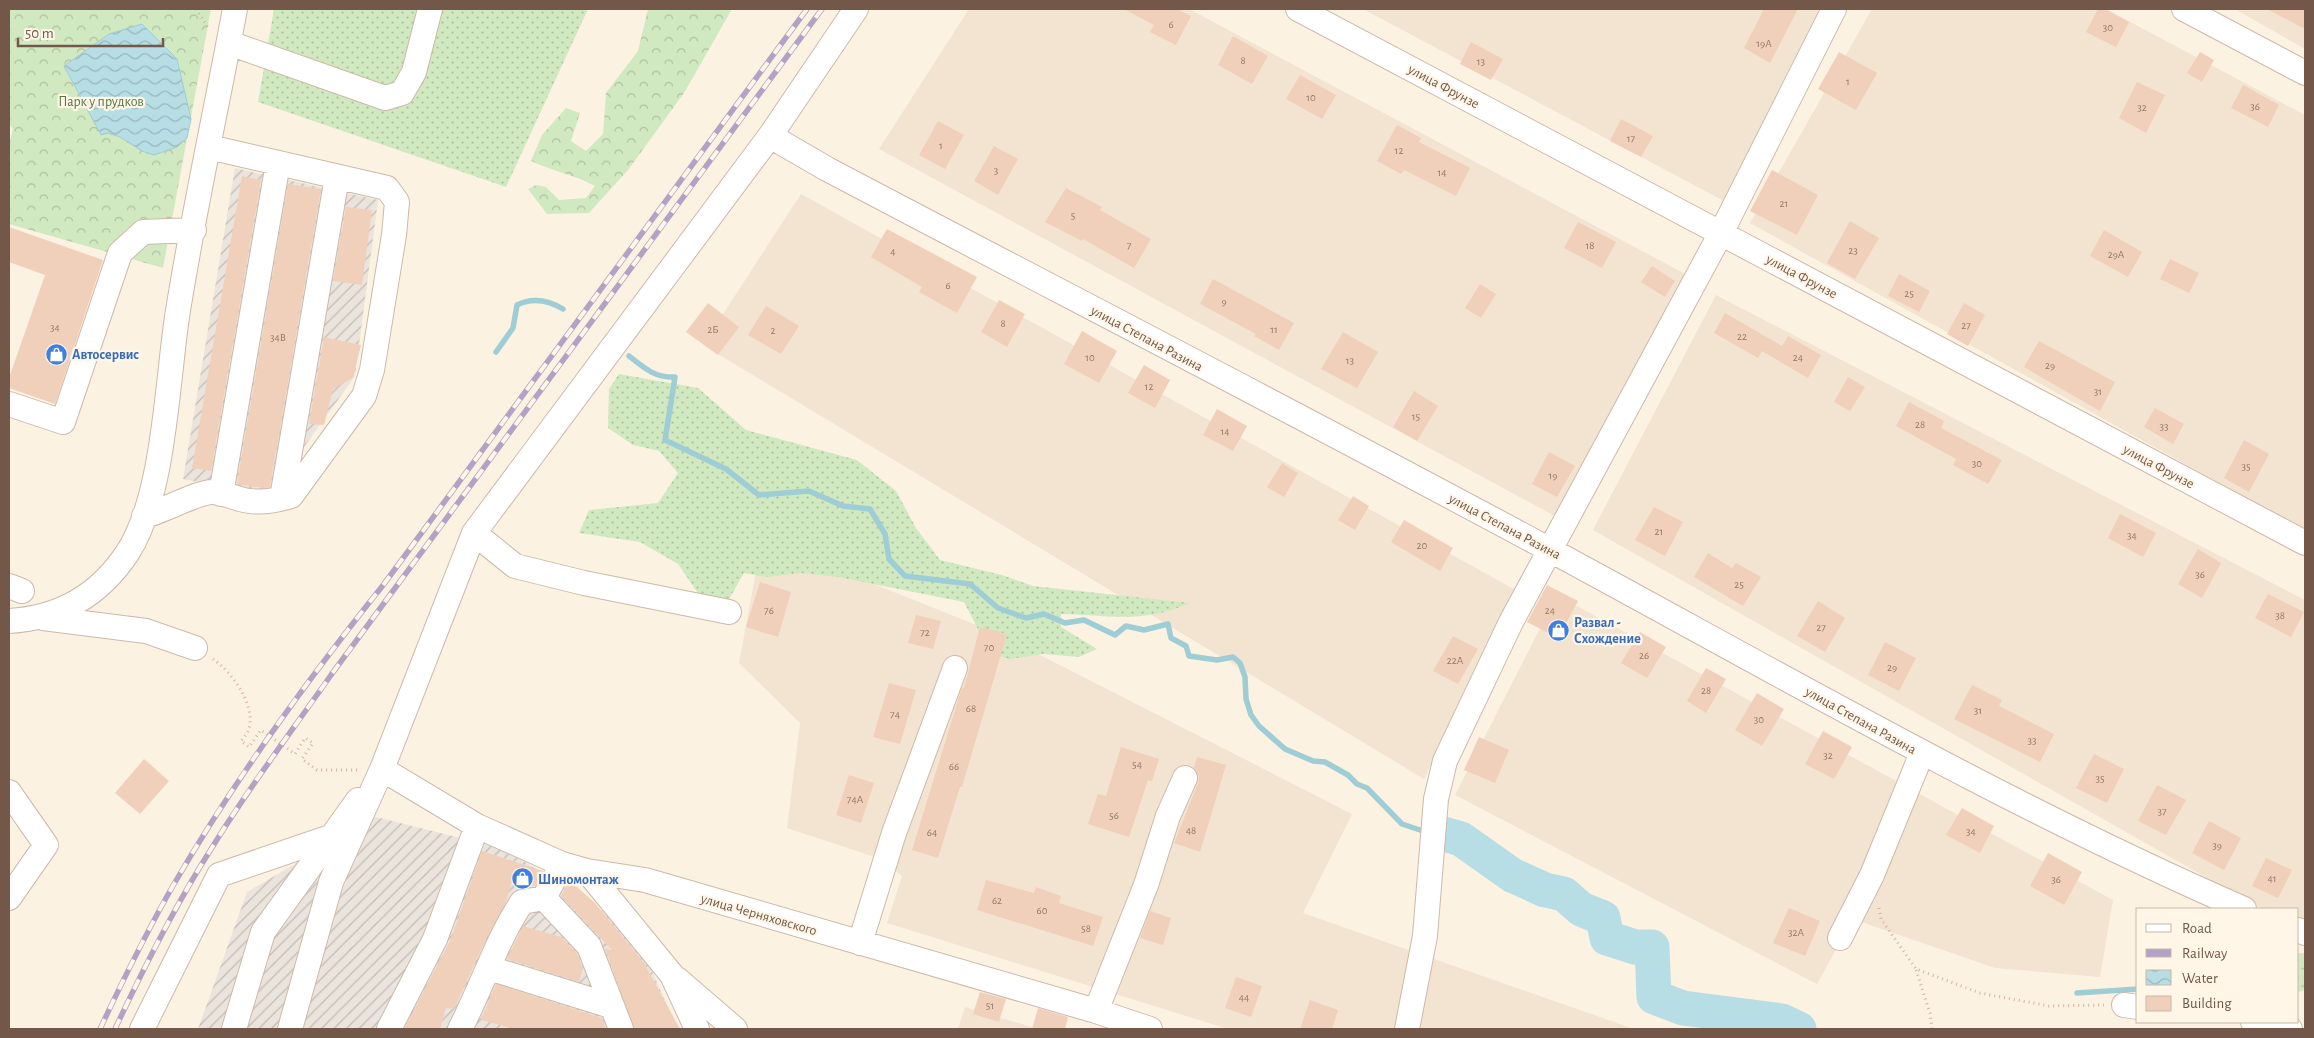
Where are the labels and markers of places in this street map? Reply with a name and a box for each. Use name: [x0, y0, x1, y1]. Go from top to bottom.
shop icon: Автосервис: [44, 342, 68, 366]
place label: Автосервис: [72, 348, 139, 362]
place label: Развал - Схождение: [1574, 616, 1641, 646]
shop icon: Развал - Схождение: [1546, 618, 1570, 642]
shop icon: Шиномонтаж: [510, 867, 534, 891]
place label: Шиномонтаж: [538, 873, 619, 887]

